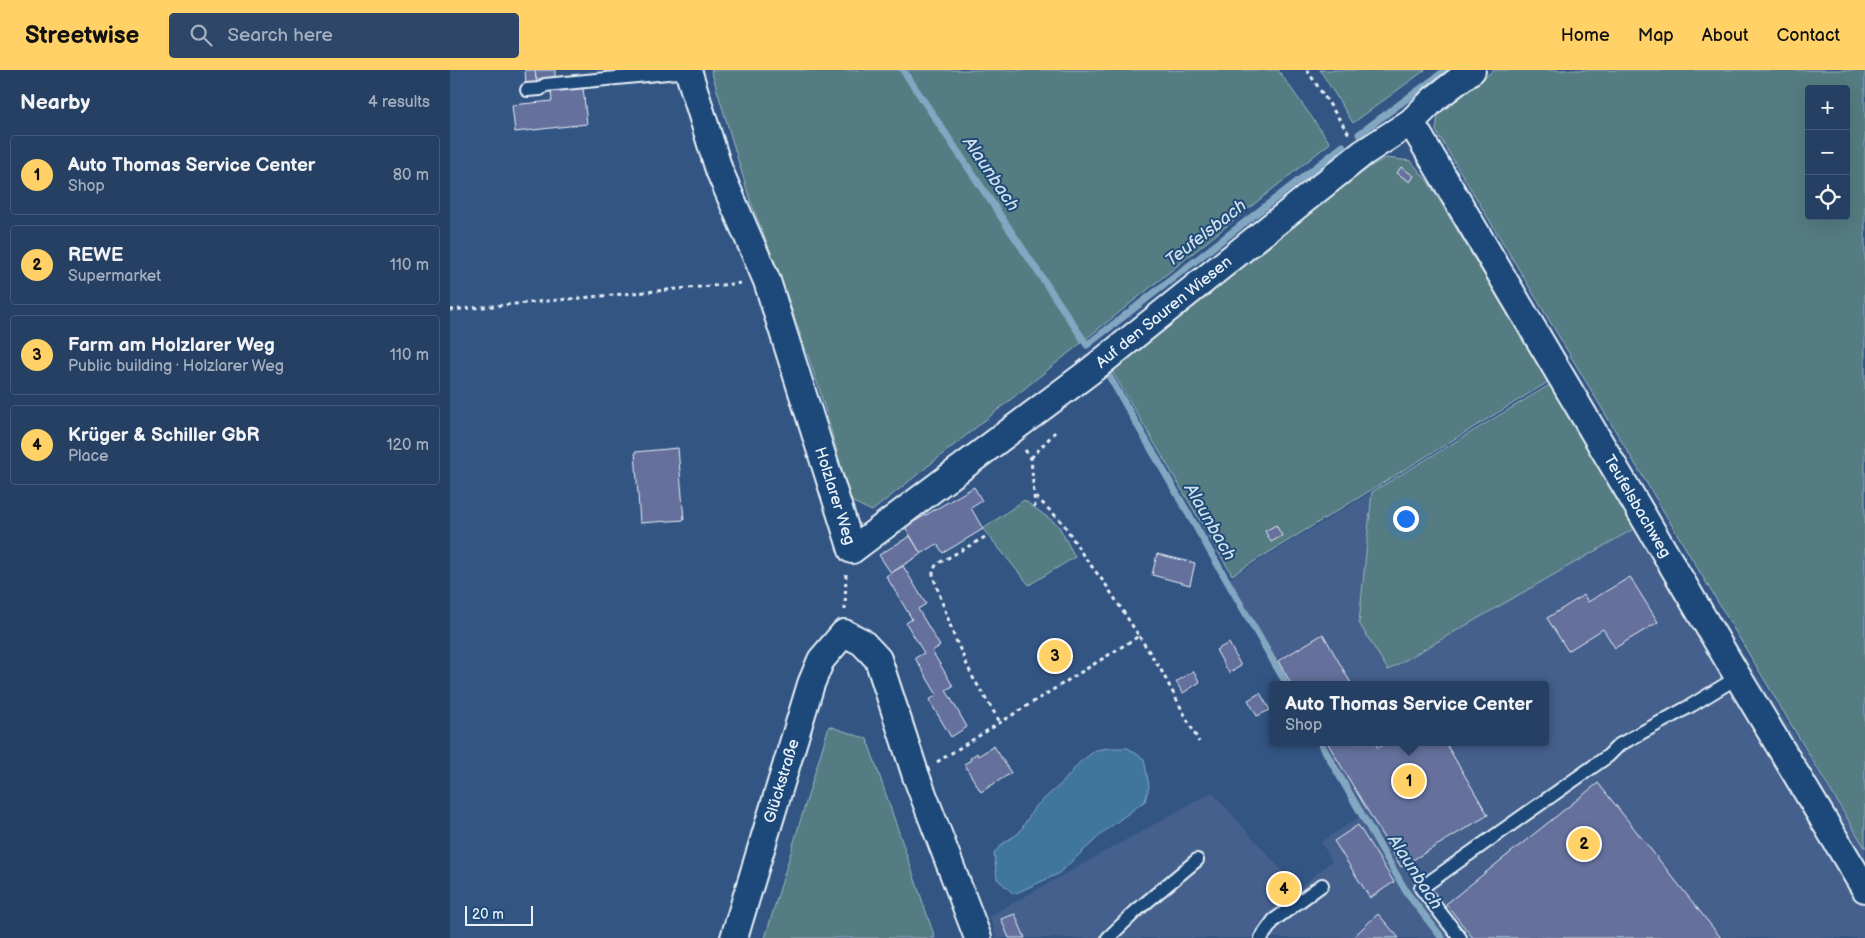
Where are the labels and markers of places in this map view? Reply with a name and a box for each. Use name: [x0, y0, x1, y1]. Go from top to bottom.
pin: 3: [1039, 637, 1071, 675]
pin: 1: [1393, 762, 1425, 800]
pin: 2: [1568, 825, 1600, 863]
pin: 4: [1268, 870, 1300, 908]

